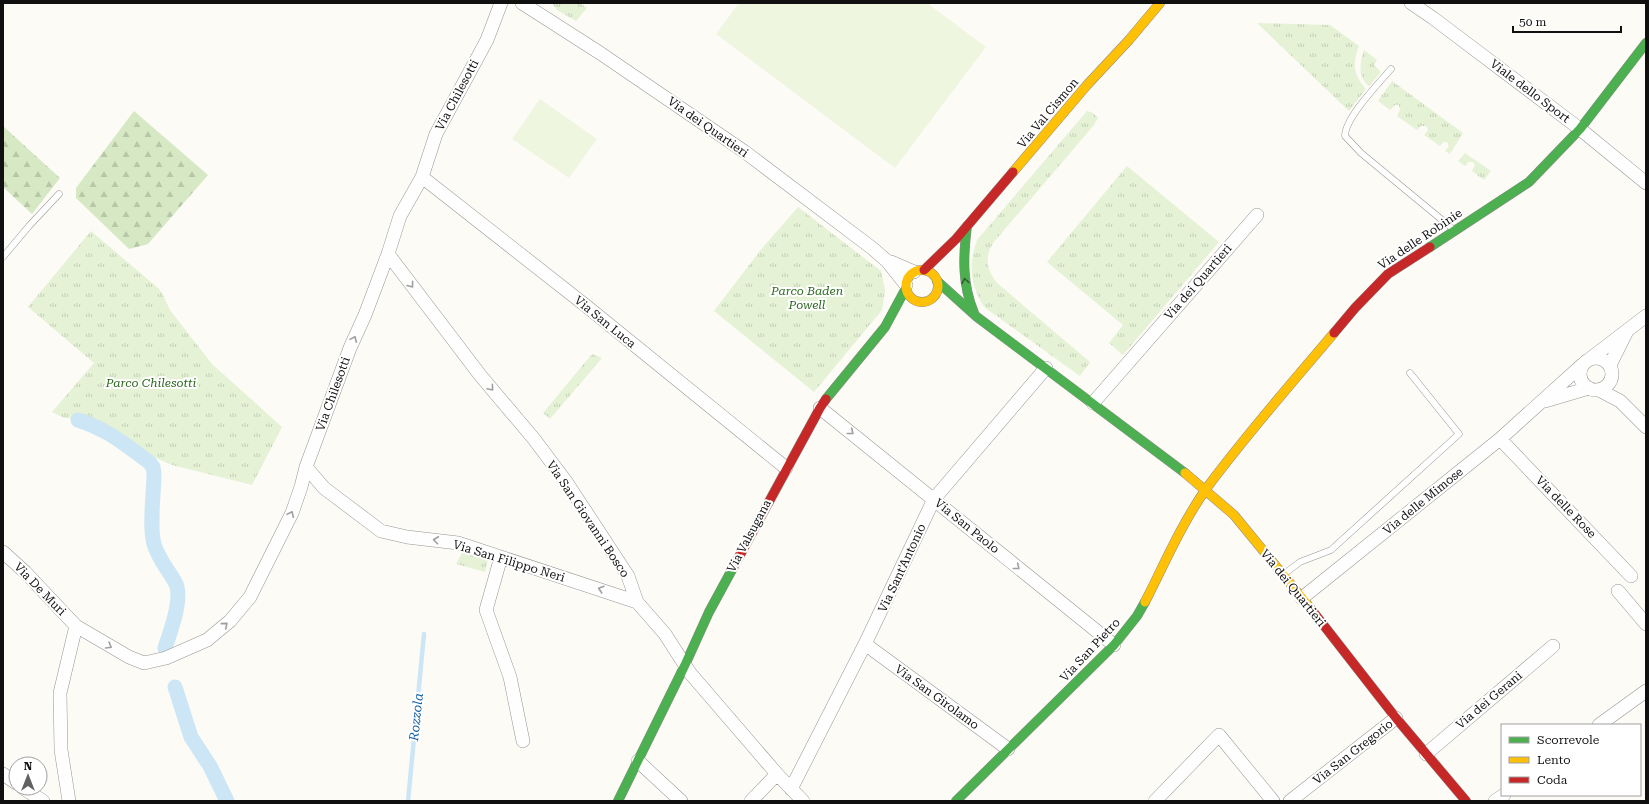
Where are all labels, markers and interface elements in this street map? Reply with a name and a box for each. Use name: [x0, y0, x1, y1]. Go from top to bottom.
scale bar: [1513, 8, 1621, 34]
text: 50 m: [1519, 15, 1546, 29]
street label: Viale dello Sport: [1487, 56, 1573, 126]
street label: Via Chilesotti: [432, 57, 482, 133]
street label: Via Val Cismon: [1015, 75, 1081, 151]
street label: Via dei Quartieri: [665, 94, 751, 160]
street label: Via delle Robinie: [1375, 206, 1465, 272]
street label: Via dei Quartieri: [1161, 241, 1235, 323]
one-way arrow: [961, 277, 970, 284]
one-way arrow: [407, 281, 414, 288]
park label: Parco Baden Powell: [770, 284, 843, 312]
street label: Via San Luca: [572, 293, 639, 351]
one-way arrow: [349, 336, 357, 343]
street label: Via Chilesotti: [313, 355, 353, 433]
park label: Parco Chilesotti: [105, 376, 197, 390]
one-way arrow: [486, 383, 494, 391]
one-way arrow: [846, 427, 853, 434]
street label: Via San Giovanni Bosco: [544, 458, 632, 580]
street label: Via delle Mimose: [1380, 464, 1466, 538]
street label: Via delle Rose: [1533, 473, 1599, 541]
street label: Via San Paolo: [932, 496, 1002, 556]
street label: Via Valsugana: [724, 497, 774, 575]
one-way arrow: [286, 510, 294, 518]
street label: Via Sant'Antonio: [875, 521, 929, 615]
one-way arrow: [433, 536, 439, 545]
street label: Via San Filippo Neri: [451, 537, 567, 585]
street label: Via dei Quartieri: [1258, 547, 1328, 630]
street label: Via De Muri: [11, 560, 69, 619]
one-way arrow: [1013, 562, 1020, 569]
one-way arrow: [597, 585, 604, 594]
street label: Via San Pietro: [1057, 615, 1123, 685]
one-way arrow: [220, 622, 228, 629]
one-way arrow: [105, 641, 112, 648]
street label: Via San Girolamo: [892, 662, 982, 732]
street label: Via dei Gerani: [1453, 668, 1525, 732]
water label: Rozzola: [406, 692, 426, 743]
street label: Via San Gregorio: [1310, 717, 1396, 787]
legend: [1501, 724, 1641, 796]
text: Scorrevole: [1537, 733, 1600, 747]
text: Lento: [1537, 753, 1571, 767]
north arrow: [8, 756, 48, 796]
text: N: [24, 760, 33, 773]
text: Coda: [1537, 773, 1568, 787]

